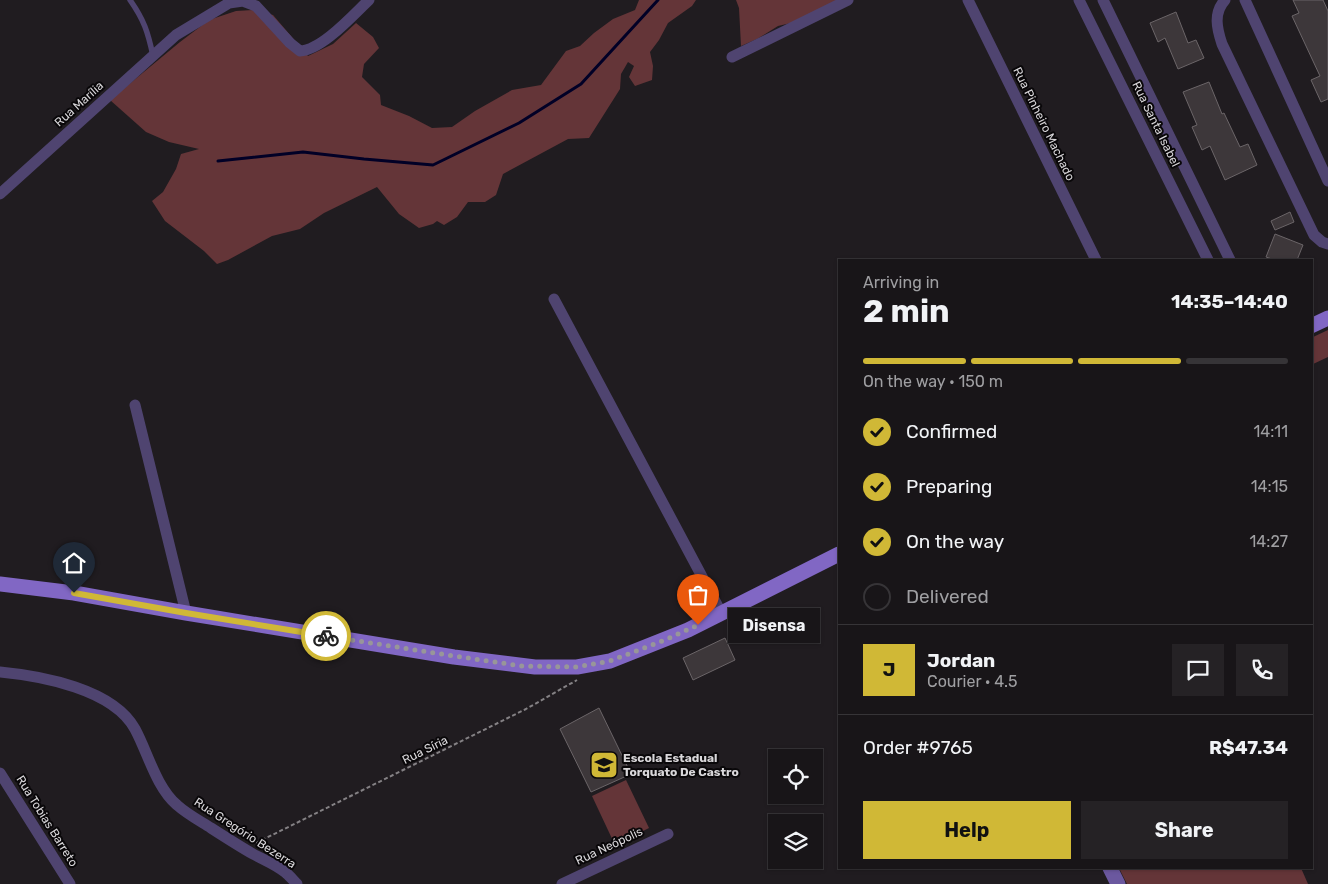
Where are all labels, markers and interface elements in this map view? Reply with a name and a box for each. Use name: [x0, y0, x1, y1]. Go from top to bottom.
street label: Rua Pinheiro Machado: [1010, 65, 1078, 183]
street label: Rua Marília: [52, 78, 106, 130]
street label: Rua Santa Isabel: [1129, 79, 1183, 169]
text: Arriving in: [863, 273, 939, 292]
text: 14:35–14:40: [1171, 290, 1288, 313]
text: 2 min: [863, 292, 950, 330]
text: On the way · 150 m: [863, 372, 1003, 391]
icon: check: [863, 418, 891, 446]
text: Confirmed: [906, 420, 997, 443]
text: 14:11: [1253, 422, 1288, 441]
icon: check: [863, 473, 891, 501]
text: Preparing: [906, 475, 992, 498]
text: 14:15: [1251, 477, 1288, 496]
icon: check: [863, 528, 891, 556]
text: On the way: [906, 530, 1004, 553]
text: 14:27: [1250, 532, 1288, 551]
pin: [53, 542, 95, 593]
icon: home: [60, 549, 88, 577]
pin: [677, 574, 719, 625]
icon: bag: [684, 581, 712, 609]
text: Delivered: [906, 585, 989, 608]
callout: Disensa: [728, 608, 820, 642]
courier: [301, 611, 351, 661]
text: Disensa: [743, 616, 805, 635]
icon: bike: [312, 622, 340, 650]
button: chat: [1172, 644, 1224, 696]
button: phone: [1236, 644, 1288, 696]
text: Jordan: [927, 649, 995, 672]
text: J: [883, 658, 895, 681]
text: Courier · 4.5: [927, 672, 1017, 691]
street label: Rua Síria: [400, 733, 450, 767]
text: Order #9765: [863, 736, 973, 759]
text: R$47.34: [1209, 736, 1288, 759]
map controls: [768, 749, 823, 869]
button: locate: [768, 749, 823, 804]
school or university icon: Escola Estadual Torquato De Castro: [589, 750, 619, 780]
place label: Escola Estadual Torquato De Castro: [623, 751, 739, 779]
street label: Rua Tobias Barreto: [13, 773, 81, 869]
street label: Rua Gregório Bezerra: [192, 795, 298, 871]
button: Help: [863, 801, 1071, 859]
button: Share: [1081, 801, 1288, 859]
button: layers: [768, 814, 823, 869]
street label: Rua Neópolis: [573, 824, 645, 868]

